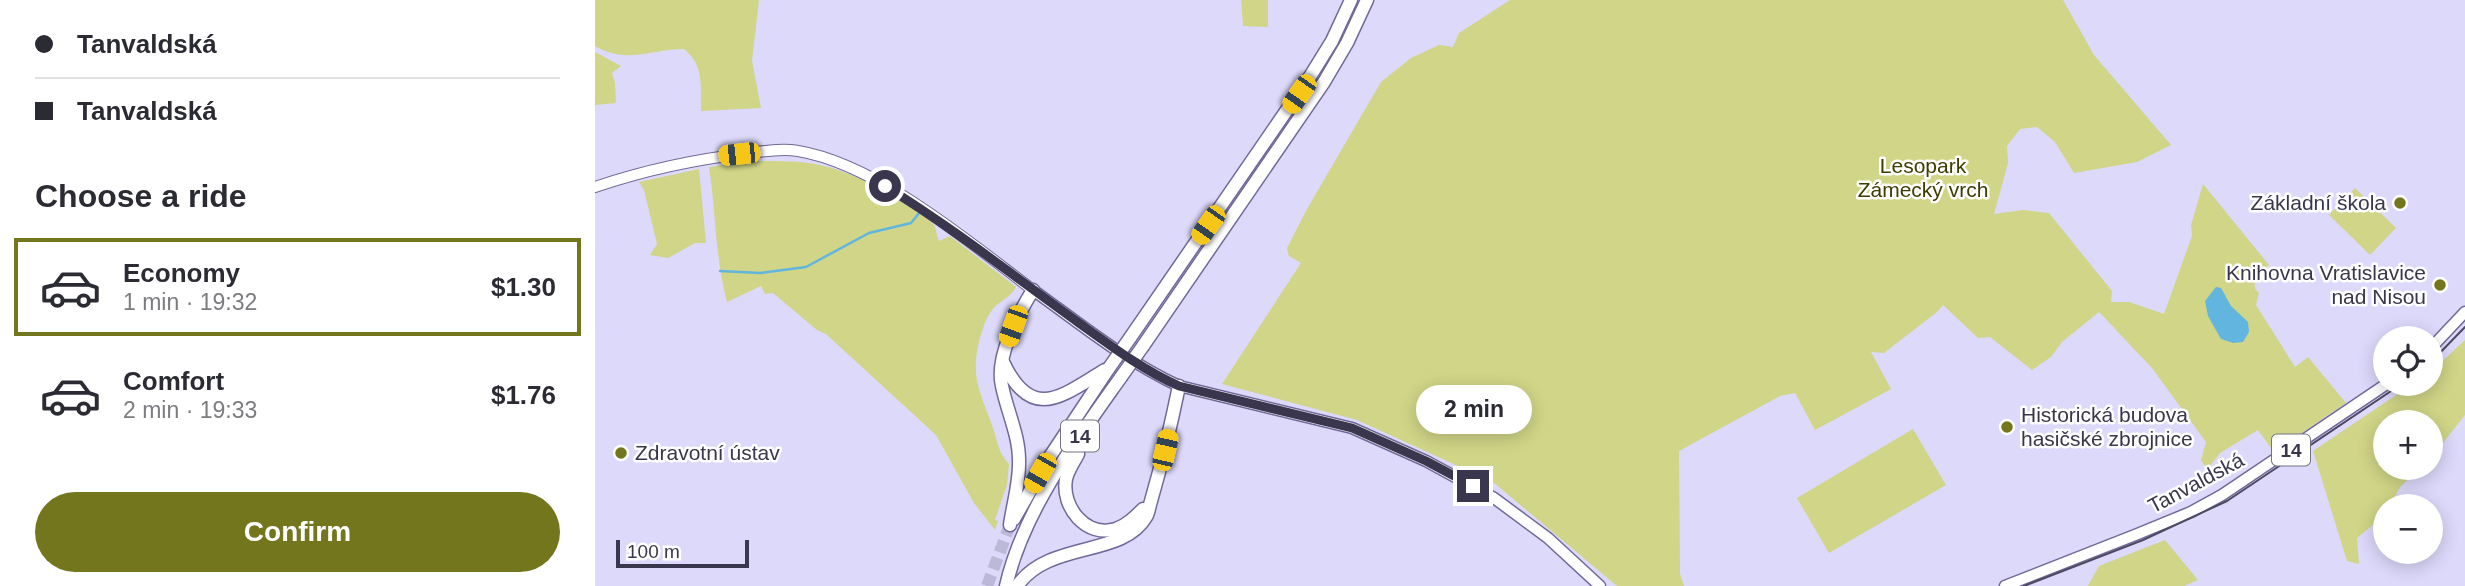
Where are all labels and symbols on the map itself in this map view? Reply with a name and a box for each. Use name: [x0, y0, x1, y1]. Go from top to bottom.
car: [1279, 71, 1320, 117]
car: [718, 141, 761, 167]
park label: Lesopark Zámecký vrch: [1858, 154, 1988, 201]
route start: [869, 170, 901, 202]
place label: Základní škola: [2251, 191, 2386, 214]
marker: Základní škola: [2392, 195, 2408, 211]
car: [1188, 202, 1229, 248]
place label: Knihovna Vratislavice nad Nisou: [2226, 261, 2426, 308]
marker: Knihovna Vratislavice nad Nisou: [2432, 277, 2448, 293]
car: [996, 303, 1031, 349]
callout: 2 min: [1415, 384, 1531, 434]
place label: Historická budova hasičské zbrojnice: [2021, 403, 2193, 450]
marker: Historická budova hasičské zbrojnice: [1999, 419, 2015, 435]
road number: 14: [1061, 420, 1099, 452]
car: [1151, 427, 1180, 473]
road number: 14: [2272, 435, 2310, 466]
place label: Zdravotní ústav: [635, 441, 780, 464]
marker: Zdravotní ústav: [613, 445, 629, 461]
street label: Tanvaldská: [2144, 448, 2248, 517]
car: [1021, 450, 1060, 496]
route end: [1457, 470, 1489, 502]
scale bar: [616, 537, 749, 569]

